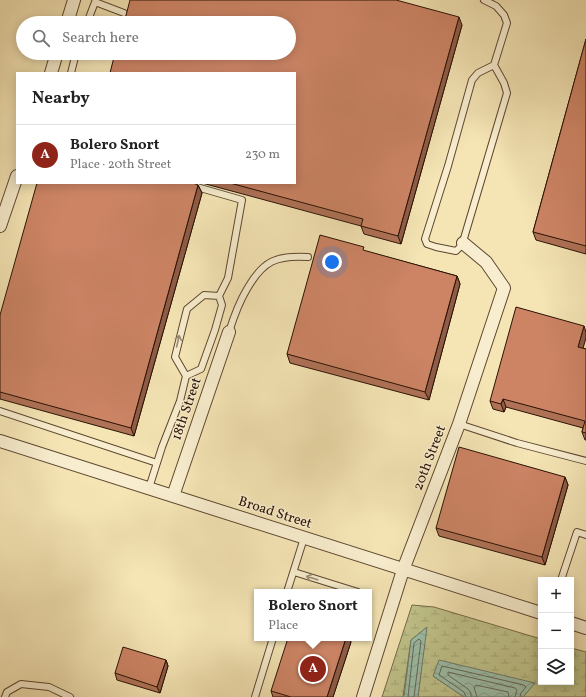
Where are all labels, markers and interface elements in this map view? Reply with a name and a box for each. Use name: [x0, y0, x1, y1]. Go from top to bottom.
search box: [16, 16, 296, 60]
icon: search: [30, 27, 52, 49]
text: Search here: [62, 28, 139, 49]
text: Nearby: [32, 87, 90, 110]
text: Bolero Snort: [70, 135, 159, 156]
text: A: [40, 146, 50, 164]
text: 230 m: [245, 146, 280, 164]
text: Place · 20th Street: [70, 156, 171, 174]
your location: [322, 252, 342, 272]
one-way arrow: [175, 334, 183, 347]
street label: 18th Street: [167, 375, 207, 443]
street label: 20th Street: [409, 423, 451, 493]
street label: Broad Street: [236, 492, 314, 534]
one-way arrow: [307, 573, 319, 581]
map controls: [538, 577, 574, 685]
button: +: [538, 577, 574, 613]
popup: [254, 589, 372, 641]
text: Bolero Snort: [268, 596, 358, 617]
button: −: [538, 613, 574, 649]
text: Place: [268, 617, 298, 635]
button: layers: [538, 649, 574, 685]
pin: A: [300, 654, 326, 684]

